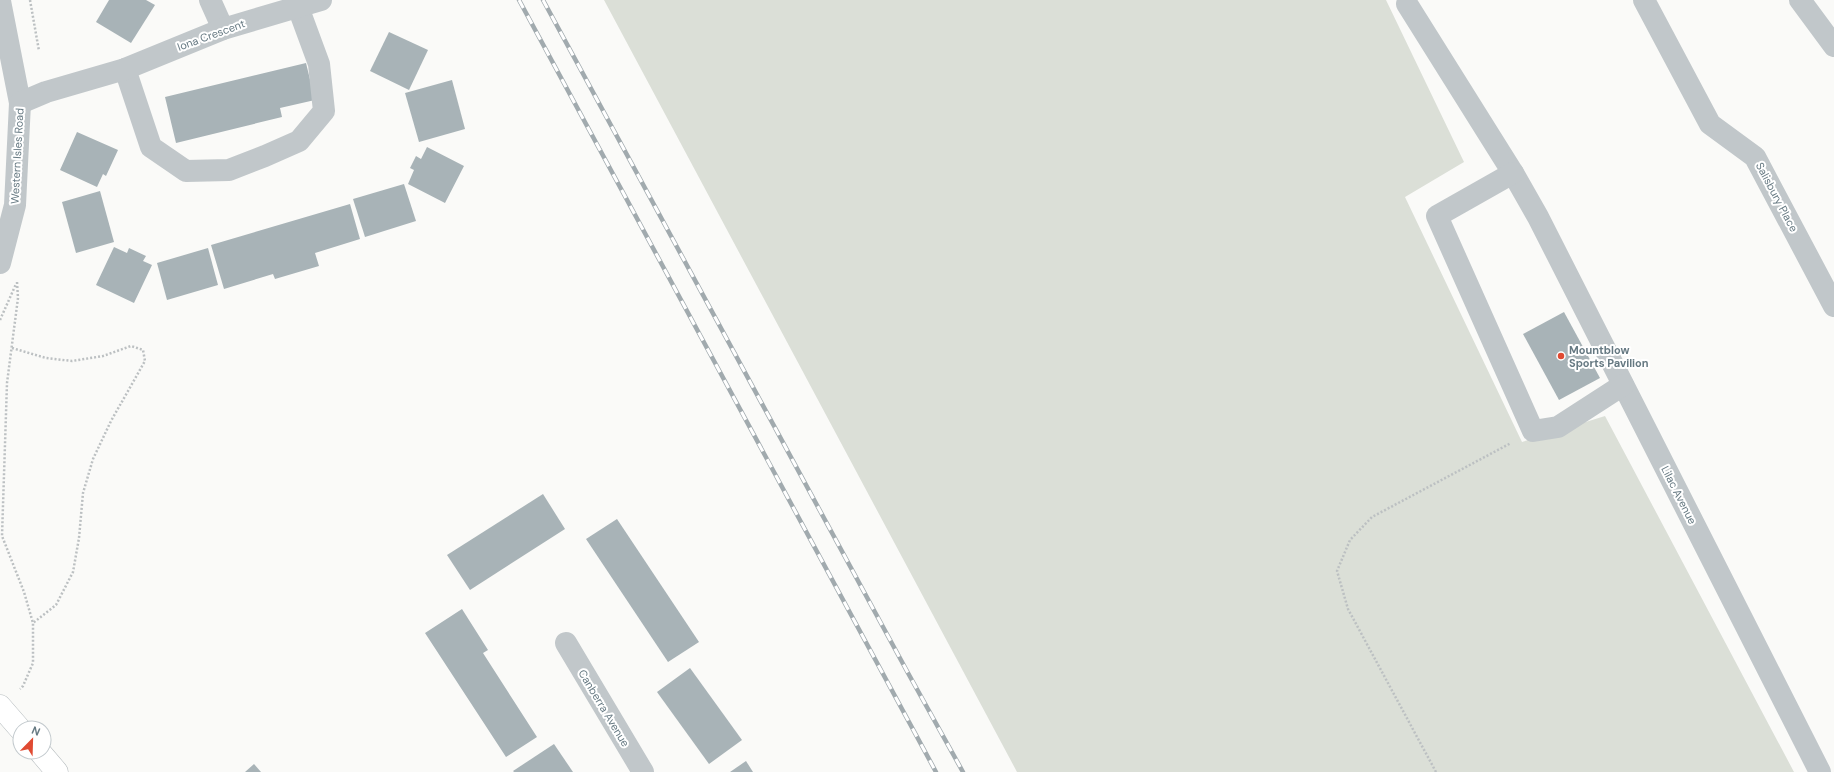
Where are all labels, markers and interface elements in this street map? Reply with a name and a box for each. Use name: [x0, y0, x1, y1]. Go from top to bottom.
street label: Iona Crescent: [175, 16, 247, 54]
street label: Western Isles Road: [7, 108, 27, 204]
street label: Salisbury Place: [1753, 160, 1801, 234]
place label: Mountblow Sports Pavilion: [1569, 343, 1649, 370]
marker: Mountblow Sports Pavilion: [1556, 351, 1566, 361]
street label: Lilac Avenue: [1658, 464, 1700, 526]
street label: Canberra Avenue: [575, 667, 633, 749]
north arrow: [12, 720, 52, 760]
text: N: [29, 723, 42, 739]

